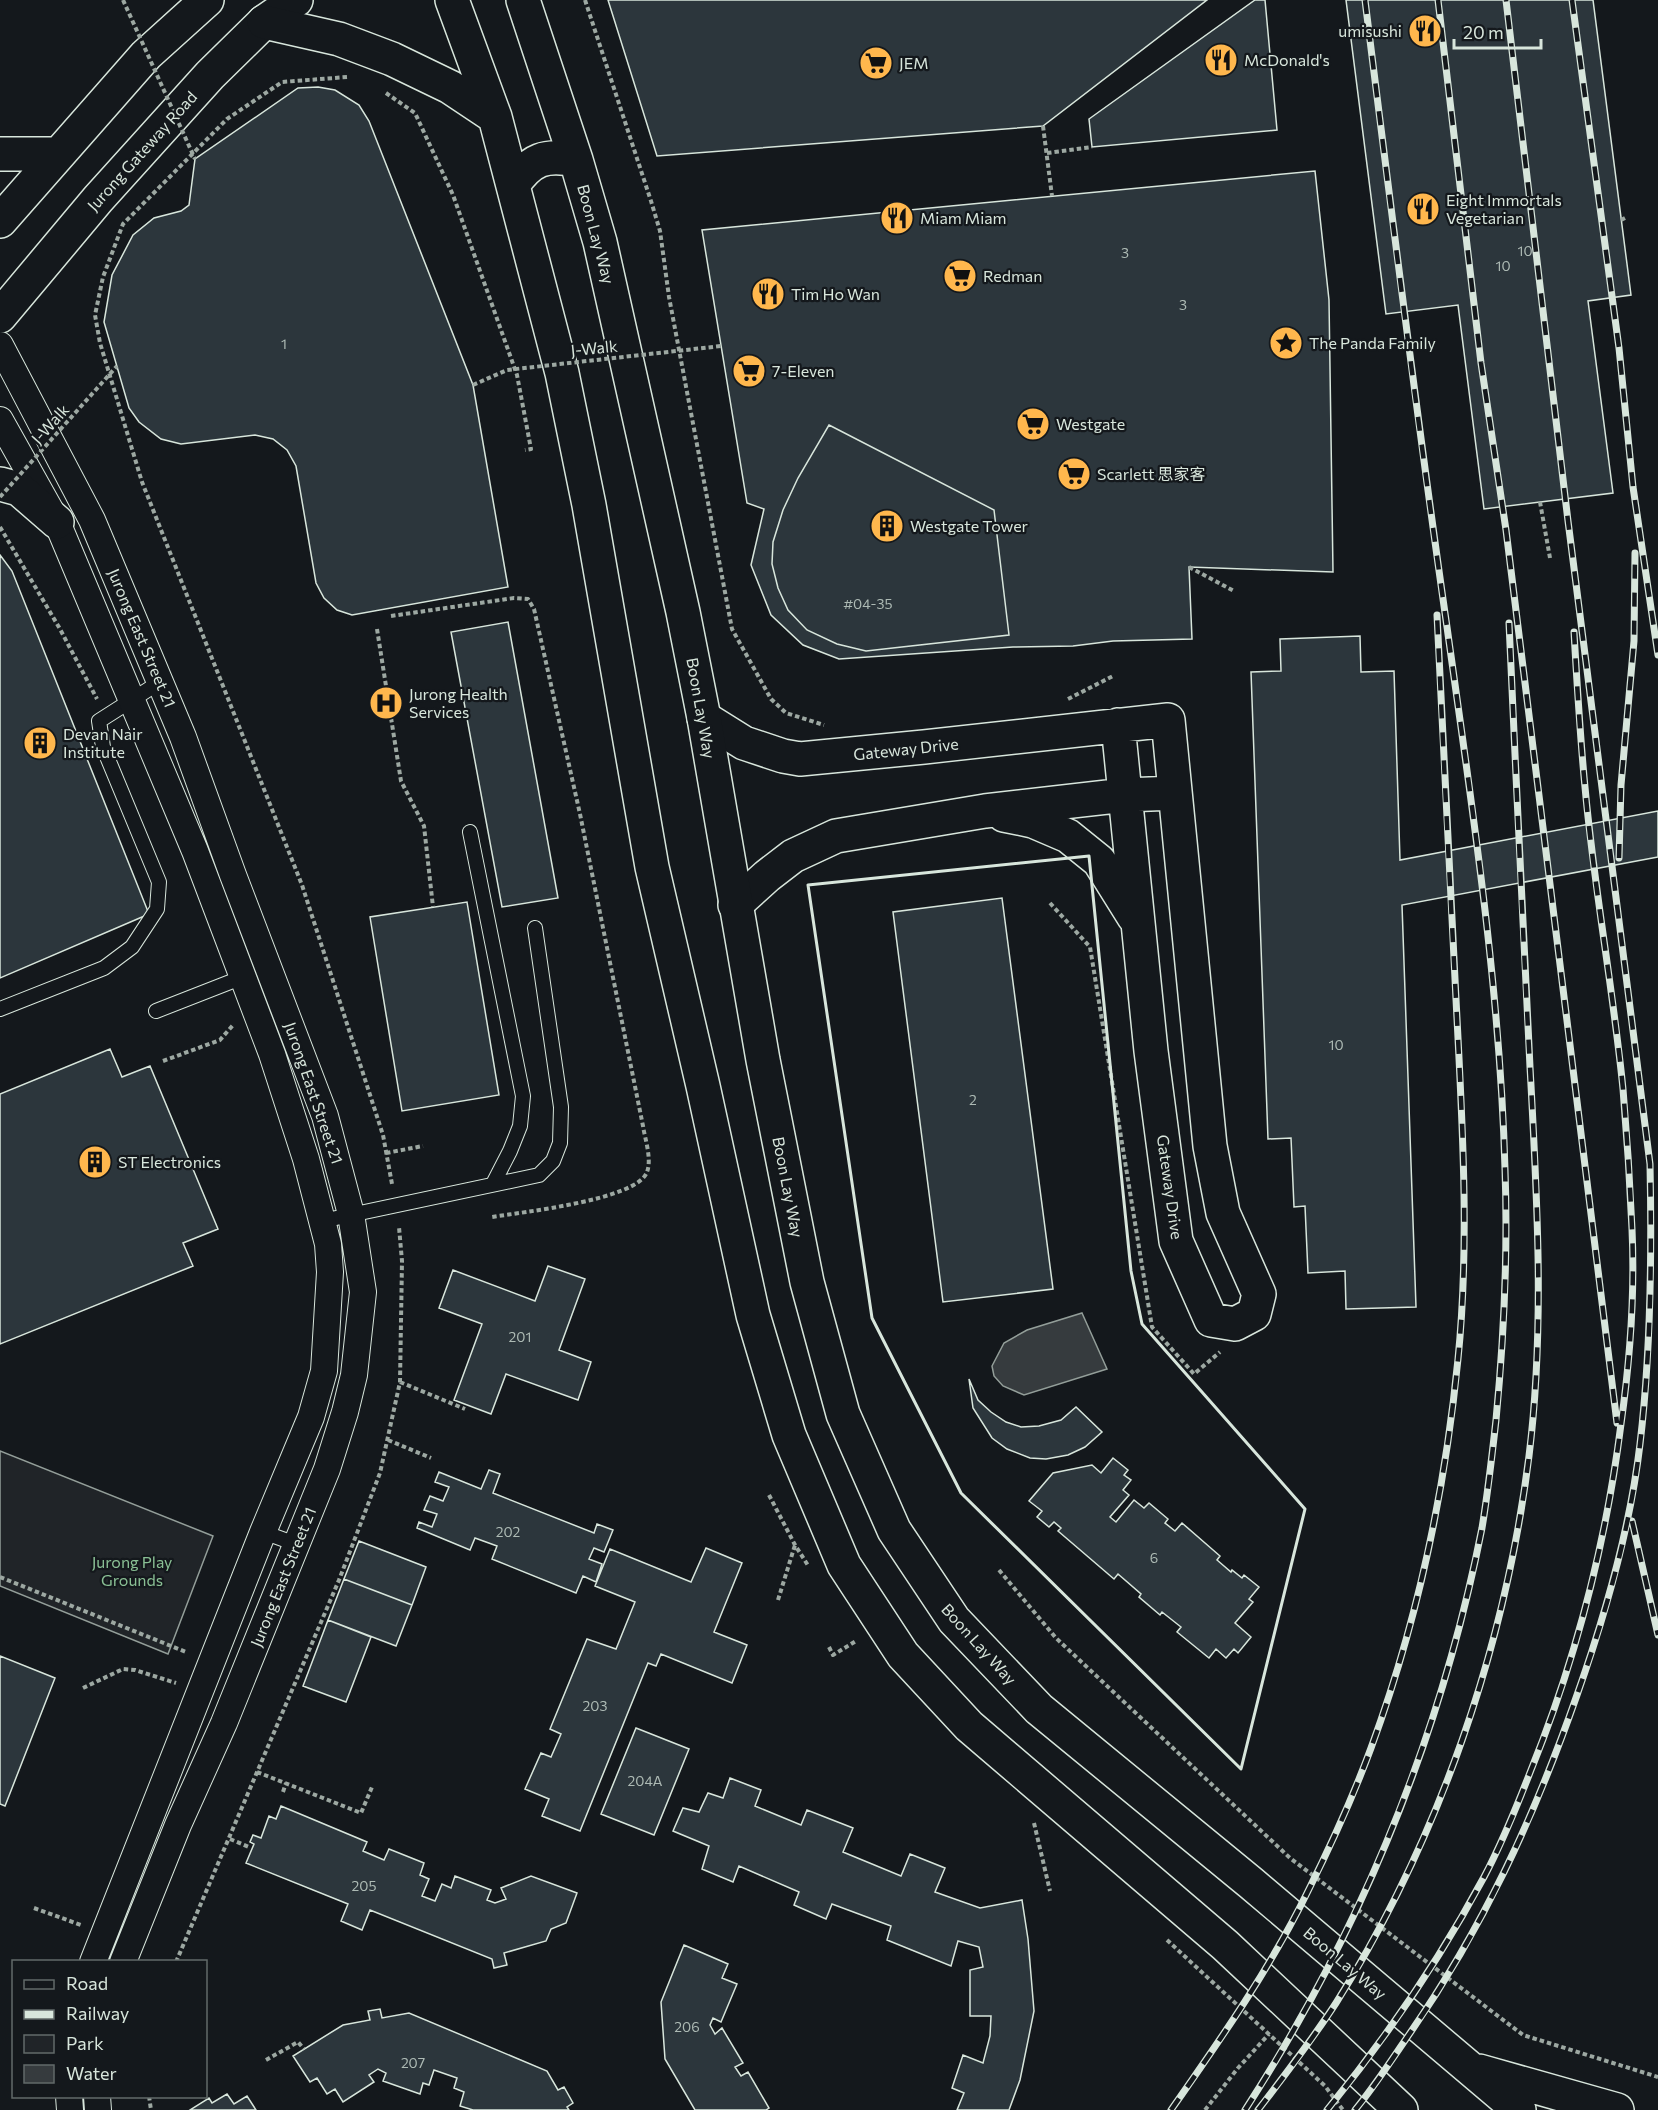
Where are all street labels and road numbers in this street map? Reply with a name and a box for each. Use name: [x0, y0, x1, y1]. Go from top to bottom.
street label: Jurong Gateway Road: [83, 87, 200, 214]
street label: Boon Lay Way: [574, 182, 619, 286]
street label: J-Walk: [569, 336, 619, 359]
street label: J-Walk: [27, 400, 73, 448]
street label: Jurong East Street 21: [105, 566, 180, 710]
street label: Boon Lay Way: [683, 656, 720, 760]
street label: Gateway Drive: [852, 734, 959, 763]
street label: Jurong East Street 21: [281, 1019, 348, 1166]
street label: Gateway Drive: [1154, 1133, 1187, 1241]
street label: Boon Lay Way: [769, 1135, 808, 1239]
street label: Jurong East Street 21: [246, 1504, 319, 1649]
street label: Boon Lay Way: [938, 1599, 1021, 1688]
street label: Boon Lay Way: [1300, 1922, 1391, 2003]

